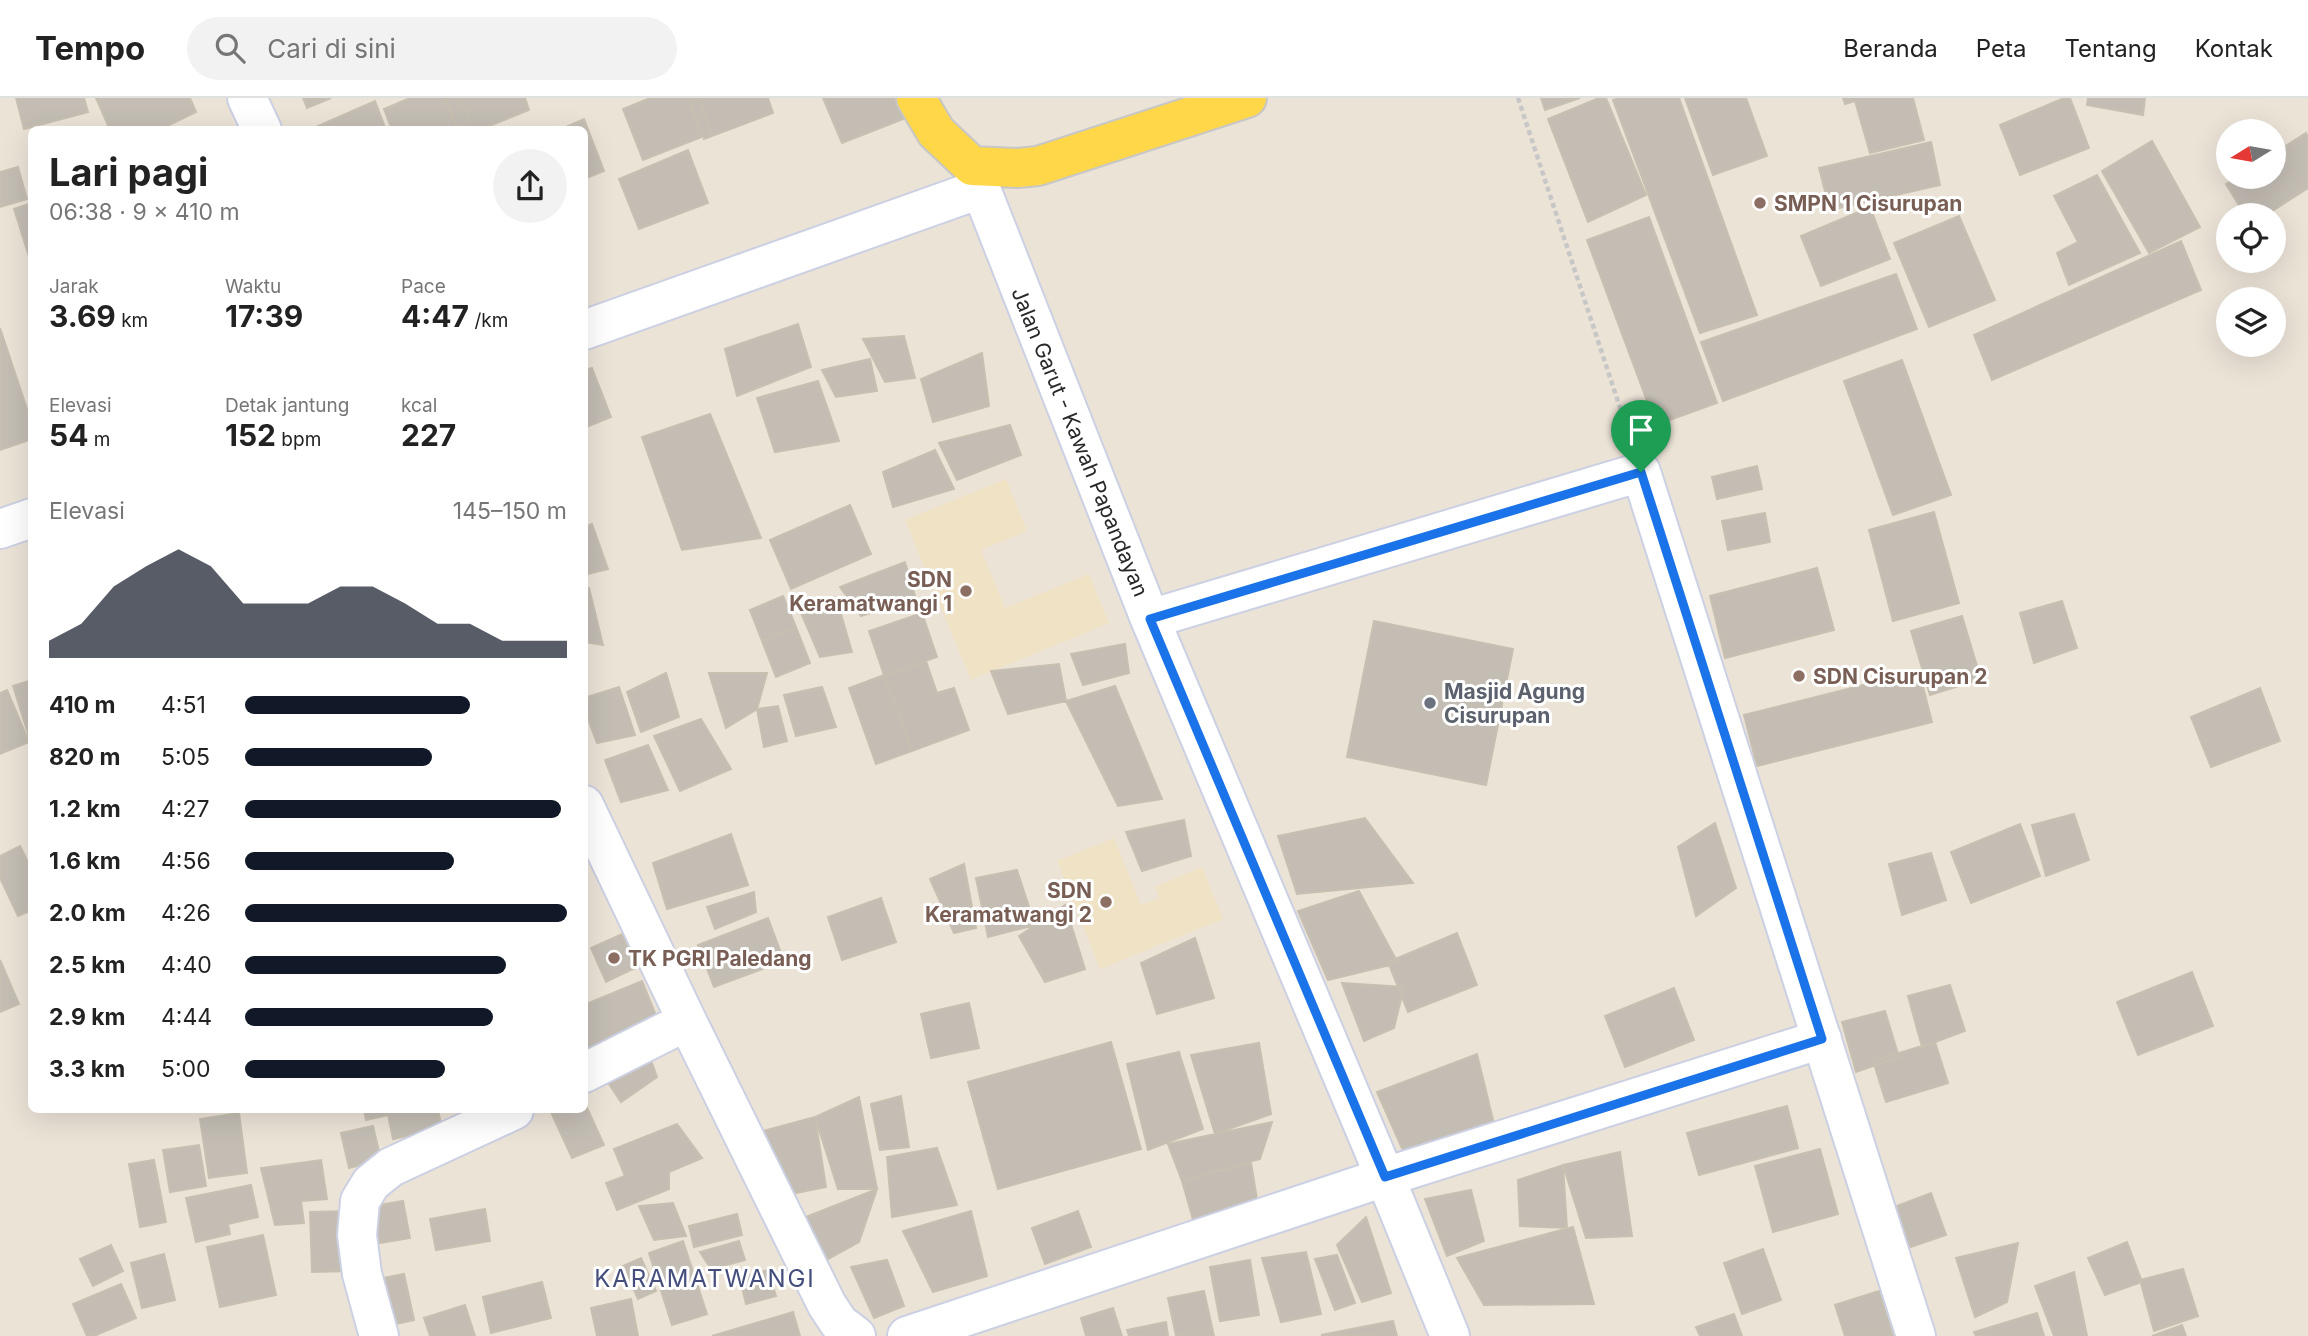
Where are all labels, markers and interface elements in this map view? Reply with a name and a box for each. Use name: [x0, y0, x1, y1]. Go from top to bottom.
search box: [187, 17, 677, 80]
text: Tempo: [35, 28, 145, 68]
icon: search: [211, 29, 249, 67]
text: Cari di sini: [267, 33, 396, 64]
text: Beranda: [1843, 34, 1938, 63]
text: Peta: [1976, 34, 2026, 63]
text: Tentang: [2064, 34, 2157, 63]
text: Kontak: [2195, 34, 2273, 63]
north arrow: [2216, 119, 2286, 189]
map controls: [2216, 119, 2286, 357]
text: Lari pagi: [49, 149, 208, 195]
button: share: [493, 149, 567, 223]
place label: SMPN 1 Cisurupan: [1774, 191, 1962, 216]
marker: SMPN 1 Cisurupan: [1752, 195, 1768, 211]
text: 06:38 · 9 × 410 m: [49, 198, 240, 226]
button: locate: [2216, 203, 2286, 273]
text: Jarak: [49, 275, 99, 298]
text: Waktu: [225, 275, 281, 298]
text: Pace: [401, 275, 446, 298]
street label: Jalan Garut - Kawah Papandayan: [1006, 284, 1154, 600]
button: layers: [2216, 287, 2286, 357]
text: 3.69: [49, 298, 116, 334]
text: 17:39: [225, 298, 303, 334]
text: 4:47: [401, 298, 469, 334]
text: km: [116, 309, 148, 332]
text: /km: [469, 309, 508, 332]
text: Elevasi: [49, 394, 112, 417]
text: Detak jantung: [225, 394, 349, 417]
text: kcal: [401, 394, 437, 417]
pin: [1611, 400, 1671, 472]
icon: arrive: [1622, 411, 1660, 449]
text: 54: [49, 417, 88, 453]
text: 152: [225, 417, 276, 453]
text: 227: [401, 417, 456, 453]
text: m: [88, 428, 110, 451]
text: bpm: [276, 428, 321, 451]
text: Elevasi: [49, 497, 125, 525]
text: 145–150 m: [453, 497, 567, 525]
place label: SDN Keramatwangi 1: [789, 567, 952, 616]
marker: SDN Keramatwangi 1: [958, 583, 974, 599]
place label: SDN Cisurupan 2: [1813, 664, 1988, 689]
marker: SDN Cisurupan 2: [1791, 668, 1807, 684]
place label: Masjid Agung Cisurupan: [1444, 679, 1585, 728]
text: 410 m: [49, 691, 116, 719]
text: 4:51: [161, 691, 206, 719]
marker: Masjid Agung Cisurupan: [1422, 695, 1438, 711]
text: 820 m: [49, 743, 120, 771]
text: 5:05: [161, 743, 210, 771]
text: 1.2 km: [49, 795, 121, 823]
text: 4:27: [161, 795, 210, 823]
text: 1.6 km: [49, 847, 121, 875]
text: 4:56: [161, 847, 211, 875]
place label: SDN Keramatwangi 2: [925, 878, 1092, 927]
marker: SDN Keramatwangi 2: [1098, 894, 1114, 910]
text: 2.0 km: [49, 899, 126, 927]
text: 4:26: [161, 899, 211, 927]
place label: TK PGRI Paledang: [628, 946, 812, 971]
marker: TK PGRI Paledang: [606, 950, 622, 966]
text: 2.5 km: [49, 951, 126, 979]
text: 4:40: [161, 951, 212, 979]
text: 2.9 km: [49, 1003, 126, 1031]
text: 4:44: [161, 1003, 212, 1031]
text: 3.3 km: [49, 1055, 125, 1083]
text: 5:00: [161, 1055, 211, 1083]
district label: KARAMATWANGI: [594, 1264, 816, 1293]

